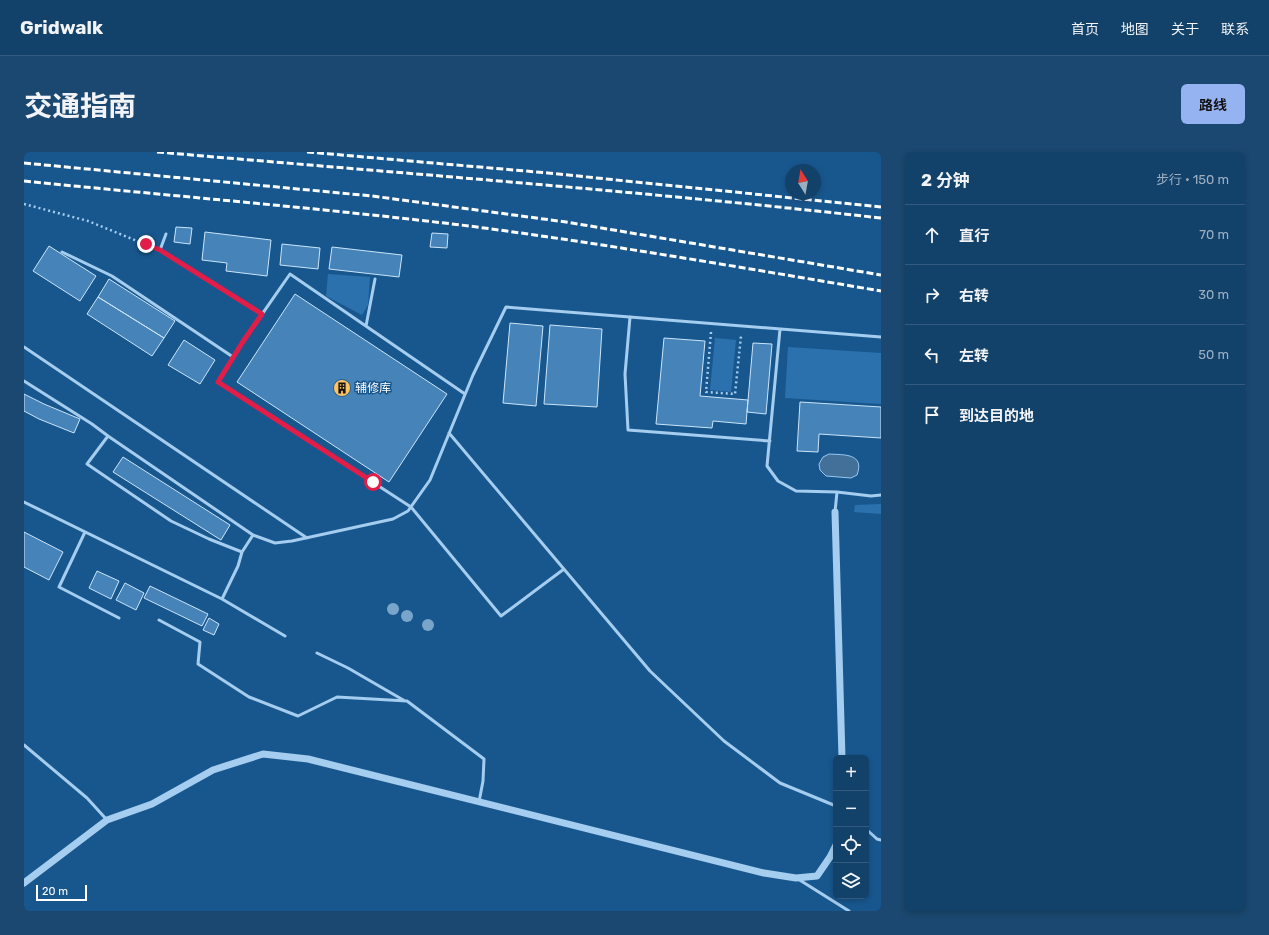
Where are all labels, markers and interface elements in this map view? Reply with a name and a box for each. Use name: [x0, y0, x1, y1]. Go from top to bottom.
text: Gridwalk: [20, 16, 103, 39]
text: 首页: [1071, 21, 1099, 38]
text: 地图: [1121, 21, 1149, 38]
text: 关于: [1171, 21, 1199, 38]
text: 联系: [1221, 21, 1249, 38]
button: 路线: [1181, 84, 1245, 124]
text: 交通指南: [24, 90, 136, 123]
north arrow: [785, 164, 821, 200]
text: 2 分钟: [921, 170, 970, 190]
text: 步行 · 150 m: [1156, 172, 1229, 187]
icon: ahead: [921, 224, 943, 246]
text: 直行: [959, 227, 989, 245]
text: 70 m: [1199, 227, 1229, 242]
route end: [137, 235, 155, 253]
icon: right: [921, 284, 943, 306]
text: 右转: [959, 287, 989, 305]
text: 30 m: [1198, 287, 1229, 302]
icon: left: [921, 344, 943, 366]
text: 左转: [959, 347, 989, 365]
text: 50 m: [1198, 347, 1229, 362]
building icon: 辅修库: [332, 378, 352, 398]
place label: 辅修库: [355, 381, 391, 395]
icon: arrive: [921, 404, 943, 426]
text: 到达目的地: [959, 407, 1034, 425]
route start: [364, 473, 382, 491]
map controls: [833, 755, 869, 899]
button: +: [833, 755, 869, 791]
button: −: [833, 791, 869, 827]
button: locate: [833, 827, 869, 863]
button: layers: [833, 863, 869, 899]
scale bar: [36, 883, 87, 902]
text: 20 m: [42, 885, 68, 898]

